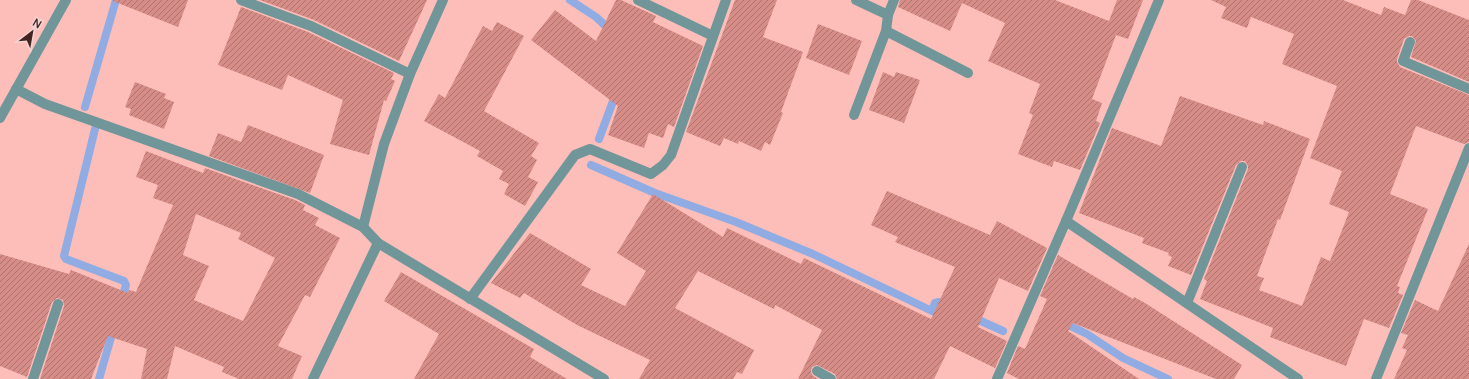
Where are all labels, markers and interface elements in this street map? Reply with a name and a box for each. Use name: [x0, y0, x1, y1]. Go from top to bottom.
north arrow: [12, 12, 52, 52]
text: N: [30, 15, 45, 32]

